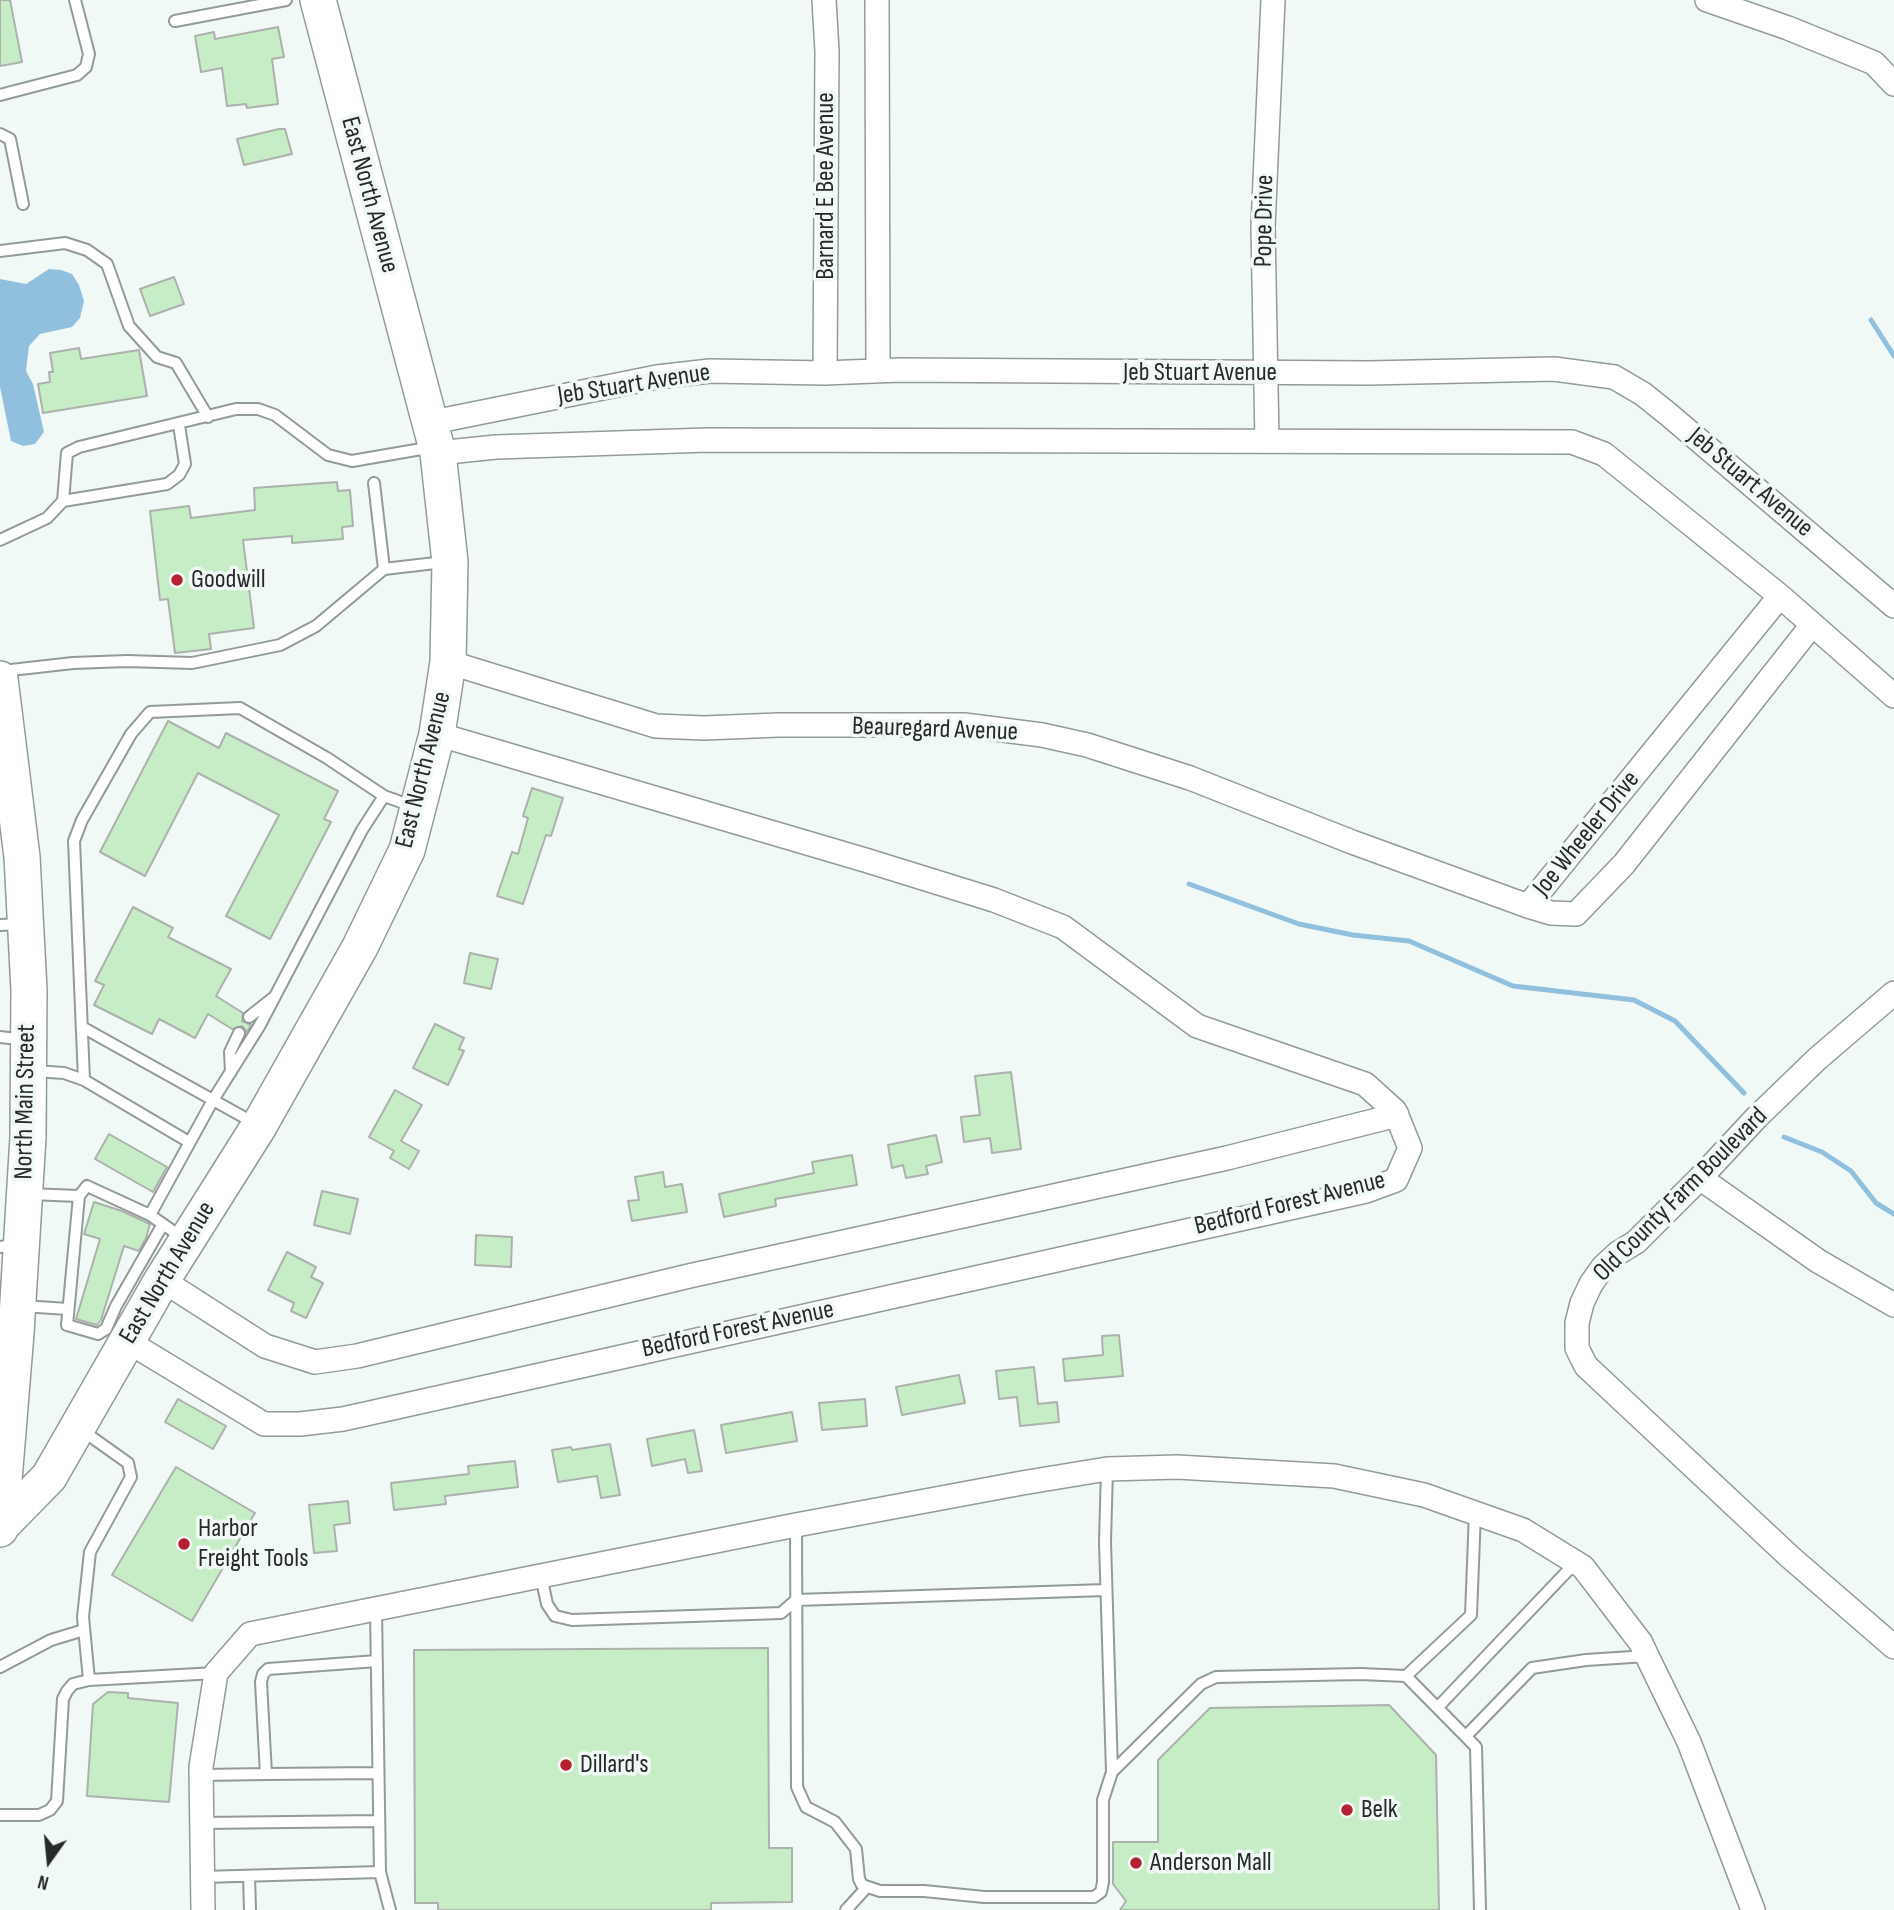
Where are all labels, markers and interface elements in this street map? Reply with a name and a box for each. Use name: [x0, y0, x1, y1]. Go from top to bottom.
street label: Barnard E Bee Avenue: [810, 92, 842, 280]
street label: East North Avenue: [333, 114, 405, 276]
street label: Pope Drive: [1249, 174, 1281, 268]
street label: Jeb Stuart Avenue: [1123, 357, 1277, 389]
street label: Jeb Stuart Avenue: [555, 358, 713, 412]
street label: Jeb Stuart Avenue: [1681, 422, 1819, 544]
place label: Goodwill: [191, 564, 266, 596]
marker: Goodwill: [169, 572, 185, 588]
street label: East North Avenue: [389, 688, 459, 852]
street label: Beauregard Avenue: [851, 712, 1019, 748]
street label: Joe Wheeler Drive: [1527, 765, 1647, 903]
street label: North Main Street: [9, 1024, 43, 1180]
street label: Old County Farm Boulevard: [1587, 1101, 1775, 1289]
street label: Bedford Forest Avenue: [1191, 1165, 1389, 1243]
street label: East North Avenue: [113, 1196, 223, 1350]
street label: Bedford Forest Avenue: [639, 1294, 837, 1366]
place label: Harbor Freight Tools: [198, 1513, 308, 1574]
marker: Harbor Freight Tools: [176, 1536, 192, 1552]
place label: Dillard's: [580, 1749, 649, 1781]
marker: Dillard's: [558, 1757, 574, 1773]
place label: Belk: [1361, 1794, 1398, 1826]
marker: Belk: [1339, 1802, 1355, 1818]
north arrow: [14, 1826, 84, 1896]
place label: Anderson Mall: [1150, 1847, 1272, 1879]
marker: Anderson Mall: [1128, 1855, 1144, 1871]
text: N: [36, 1869, 51, 1894]

